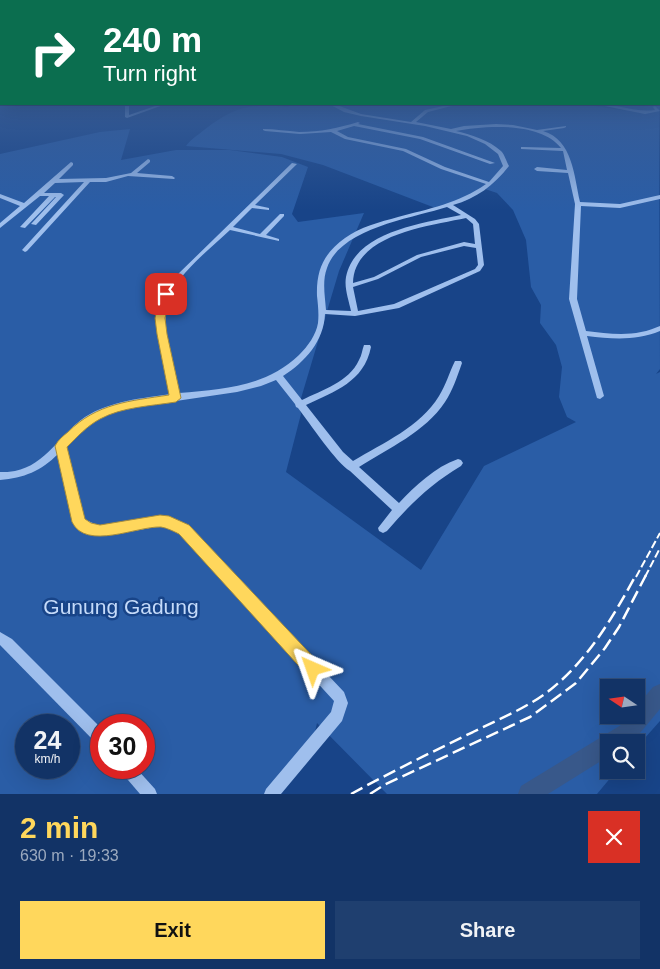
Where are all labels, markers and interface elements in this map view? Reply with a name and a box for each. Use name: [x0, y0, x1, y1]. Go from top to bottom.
icon: right: [20, 20, 85, 85]
text: 240 m: [103, 20, 202, 59]
text: Turn right: [103, 61, 196, 86]
pin: [145, 273, 187, 315]
icon: arrive: [152, 280, 180, 308]
park label: Gunung Gadung: [43, 595, 199, 618]
position arrow: [286, 642, 338, 694]
north arrow: [600, 679, 645, 724]
map controls: [600, 679, 645, 779]
speed limit sign: 30: [90, 714, 155, 779]
text: 24: [34, 726, 61, 754]
button: search: [600, 734, 645, 779]
text: km/h: [34, 752, 61, 766]
text: 2 min: [20, 811, 98, 844]
button: close: [588, 811, 640, 863]
text: 630 m · 19:33: [20, 847, 119, 864]
button: Exit: [20, 901, 325, 959]
button: Share: [335, 901, 640, 959]

